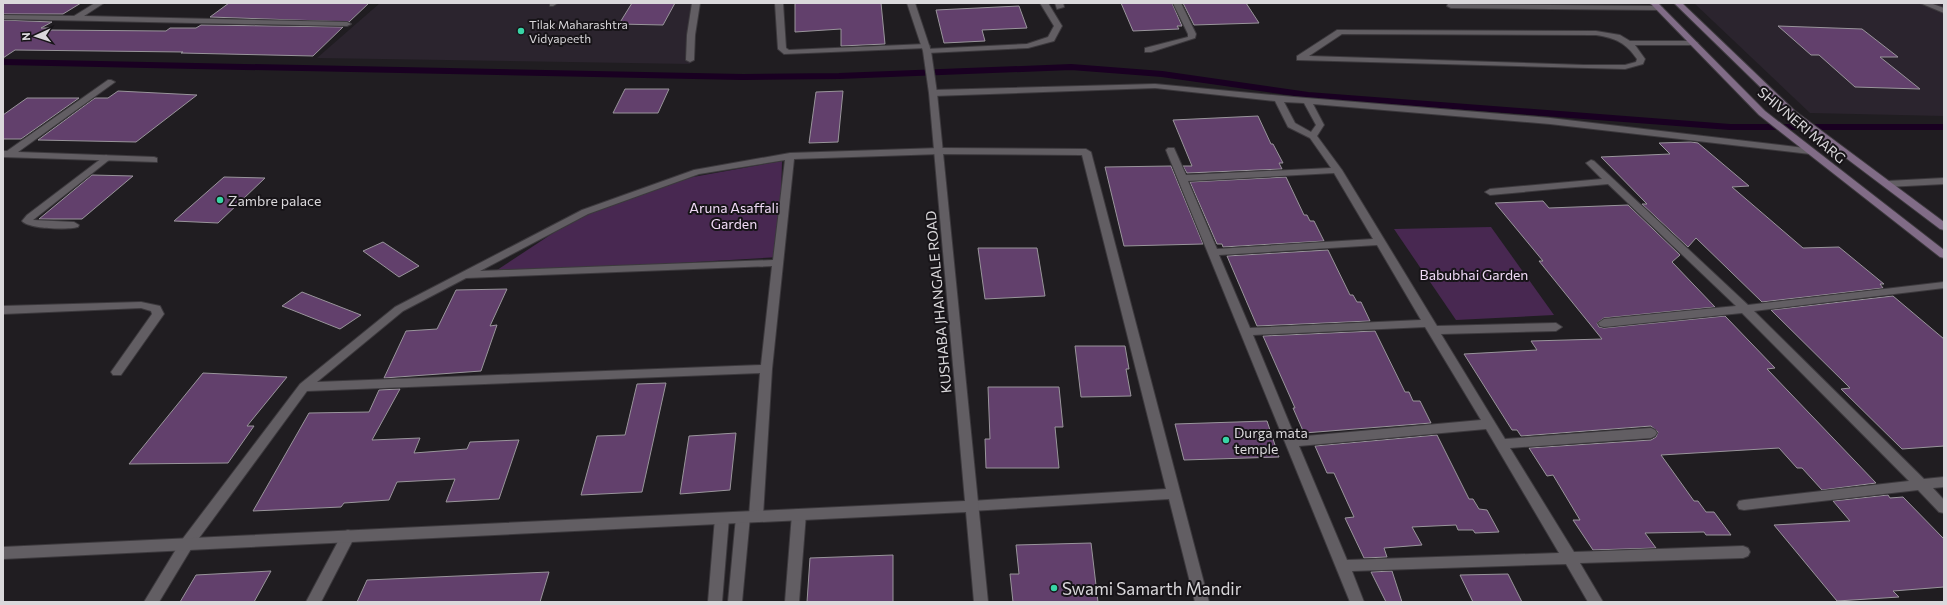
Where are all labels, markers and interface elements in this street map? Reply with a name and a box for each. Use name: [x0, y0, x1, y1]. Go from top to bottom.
north arrow: [16, 16, 56, 56]
place label: Tilak Maharashtra Vidyapeeth: [529, 17, 628, 45]
marker: Tilak Maharashtra Vidyapeeth: [516, 26, 526, 36]
text: N: [19, 32, 32, 41]
street label: SHIVNERI MARG: [1755, 83, 1849, 167]
place label: Zambre palace: [228, 192, 321, 209]
marker: Zambre palace: [215, 195, 225, 205]
park label: Aruna Asaffali Garden: [689, 199, 779, 232]
street label: KUSHABA JHANGALE ROAD: [922, 210, 954, 394]
park label: Babubhai Garden: [1420, 266, 1528, 283]
place label: Durga mata temple: [1234, 424, 1308, 457]
marker: Durga mata temple: [1221, 435, 1231, 445]
place label: Swami Samarth Mandir: [1062, 578, 1242, 599]
marker: Swami Samarth Mandir: [1049, 583, 1059, 593]

